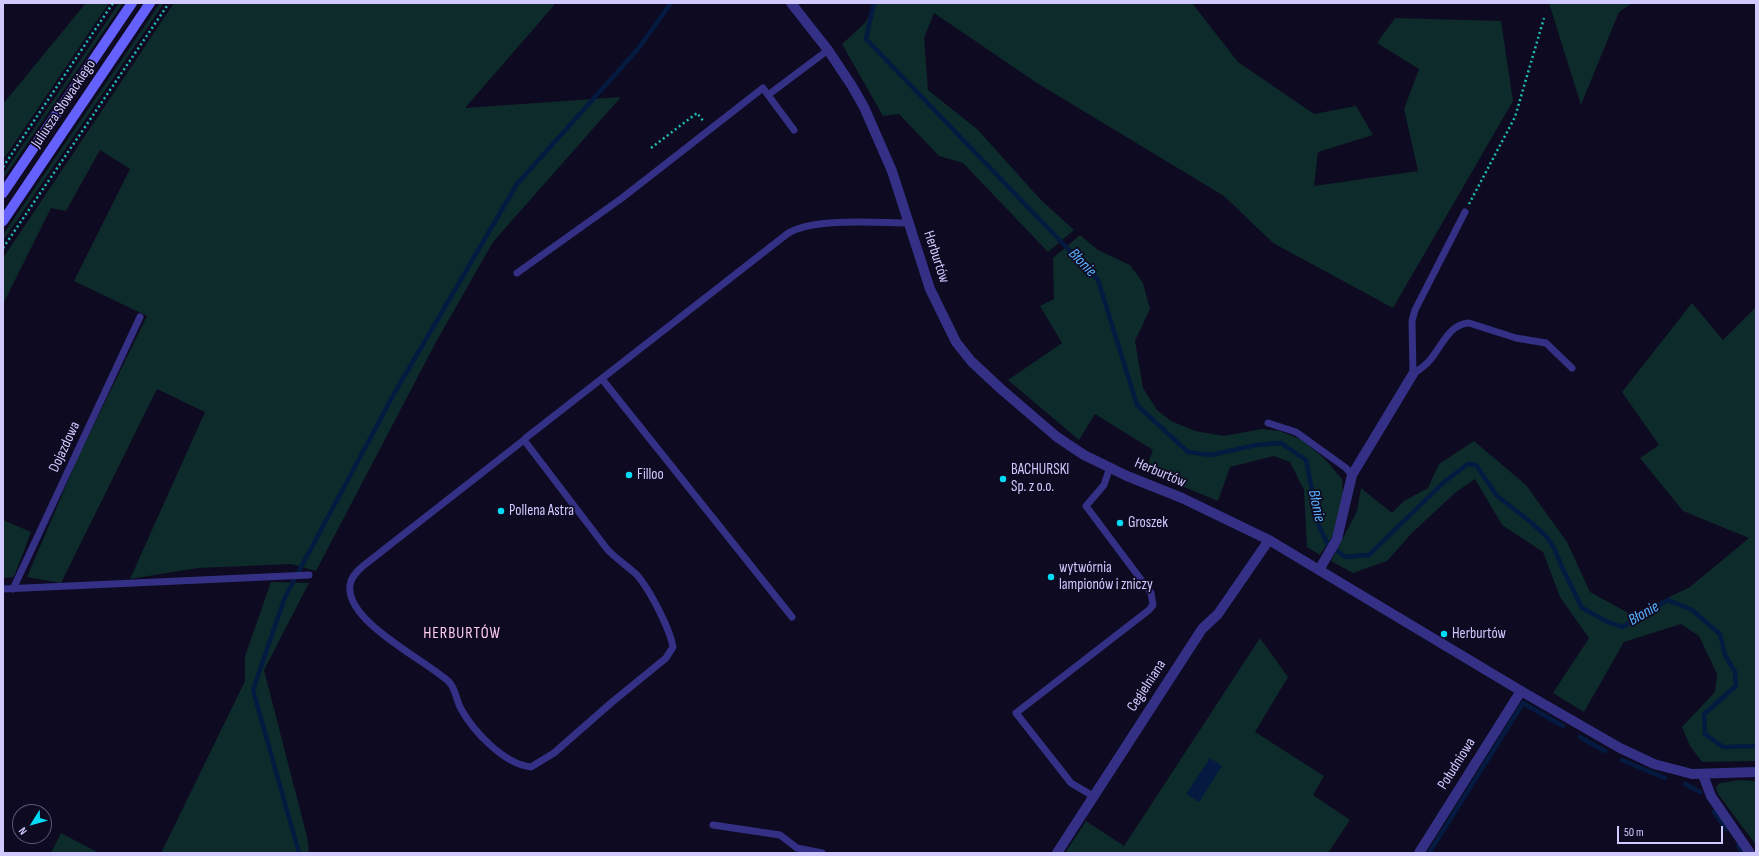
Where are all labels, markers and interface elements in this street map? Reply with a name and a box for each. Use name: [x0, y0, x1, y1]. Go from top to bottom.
street label: Juliusza Słowackiego: [28, 57, 100, 151]
street label: Herburtów: [919, 229, 953, 285]
water label: Błonie: [1064, 245, 1100, 281]
street label: Dojazdowa: [46, 419, 84, 475]
street label: Herburtów: [1132, 454, 1188, 492]
place label: BACHURSKI Sp. z o.o.: [1011, 461, 1069, 496]
place label: Filloo: [637, 466, 664, 484]
marker: Filloo: [624, 470, 634, 480]
marker: BACHURSKI Sp. z o.o.: [998, 474, 1008, 484]
water label: Błonie: [1303, 488, 1329, 524]
place label: Pollena Astra: [509, 502, 574, 520]
marker: Pollena Astra: [496, 506, 506, 516]
place label: Groszek: [1128, 514, 1168, 532]
marker: Groszek: [1115, 518, 1125, 528]
place label: wytwórnia lampionów i zniczy: [1059, 559, 1153, 594]
marker: wytwórnia lampionów i zniczy: [1046, 572, 1056, 582]
water label: Błonie: [1625, 598, 1663, 630]
district label: HERBURTÓW: [423, 624, 501, 644]
place label: Herburtów: [1452, 625, 1506, 643]
marker: Herburtów: [1439, 629, 1449, 639]
street label: Cegielniana: [1124, 657, 1170, 715]
street label: Południowa: [1434, 735, 1480, 793]
north arrow: [12, 804, 52, 844]
scale bar: [1619, 818, 1725, 844]
text: N: [16, 825, 30, 837]
text: 50 m: [1624, 825, 1644, 840]

